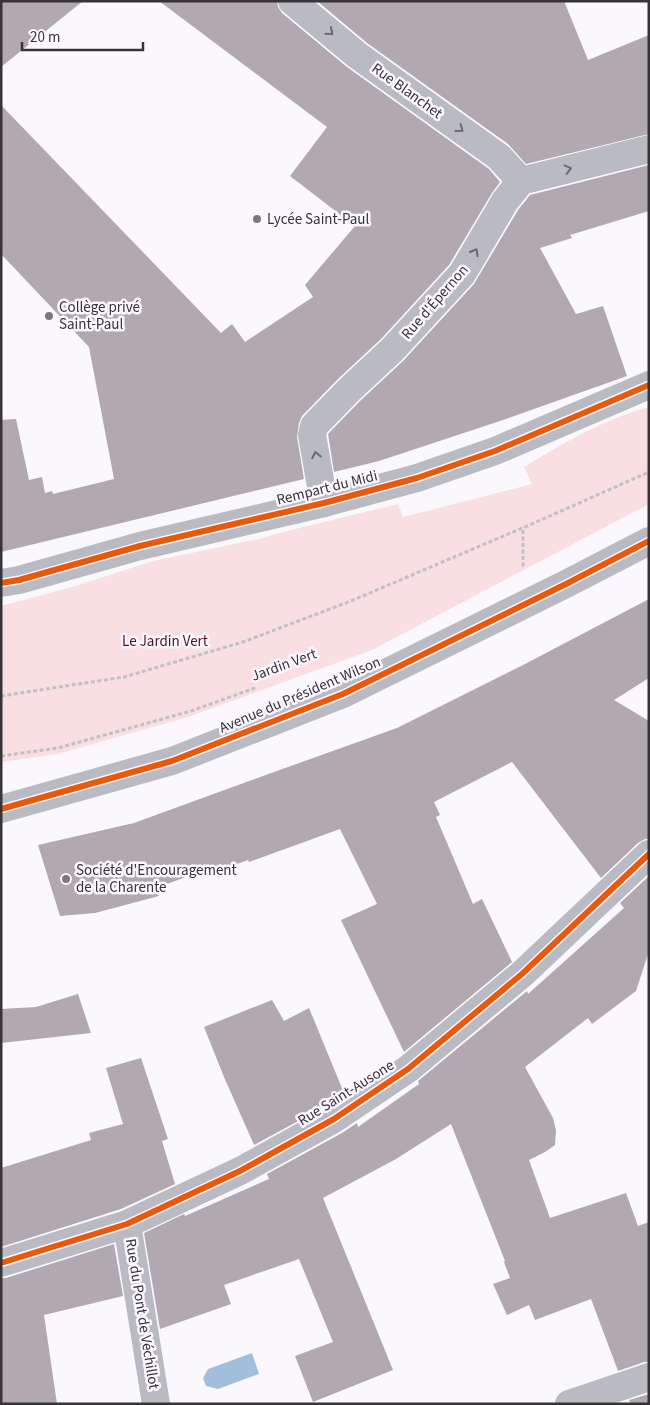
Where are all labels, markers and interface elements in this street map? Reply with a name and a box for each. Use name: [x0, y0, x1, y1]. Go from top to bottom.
scale bar: [22, 20, 144, 52]
text: 20 m: [30, 27, 60, 48]
one-way arrow: [324, 27, 333, 35]
street label: Rue Blanchet: [367, 58, 447, 124]
one-way arrow: [455, 123, 464, 132]
one-way arrow: [564, 164, 573, 175]
place label: Lycée Saint-Paul: [267, 209, 369, 230]
marker: Lycée Saint-Paul: [251, 213, 263, 225]
one-way arrow: [469, 248, 479, 257]
street label: Rue d'Épernon: [397, 260, 473, 344]
place label: Collège privé Saint-Paul: [59, 297, 140, 335]
marker: Collège privé Saint-Paul: [43, 310, 55, 322]
one-way arrow: [311, 450, 321, 459]
street label: Rempart du Midi: [274, 465, 380, 511]
park label: Le Jardin Vert: [122, 631, 208, 652]
street label: Jardin Vert: [248, 643, 320, 687]
street label: Avenue du Président Wilson: [216, 651, 384, 739]
place label: Société d'Encouragement de la Charente: [76, 860, 237, 898]
marker: Société d'Encouragement de la Charente: [60, 873, 72, 885]
street label: Rue Saint-Ausone: [294, 1055, 398, 1131]
street label: Rue du Pont de Véchillot: [120, 1237, 164, 1391]

